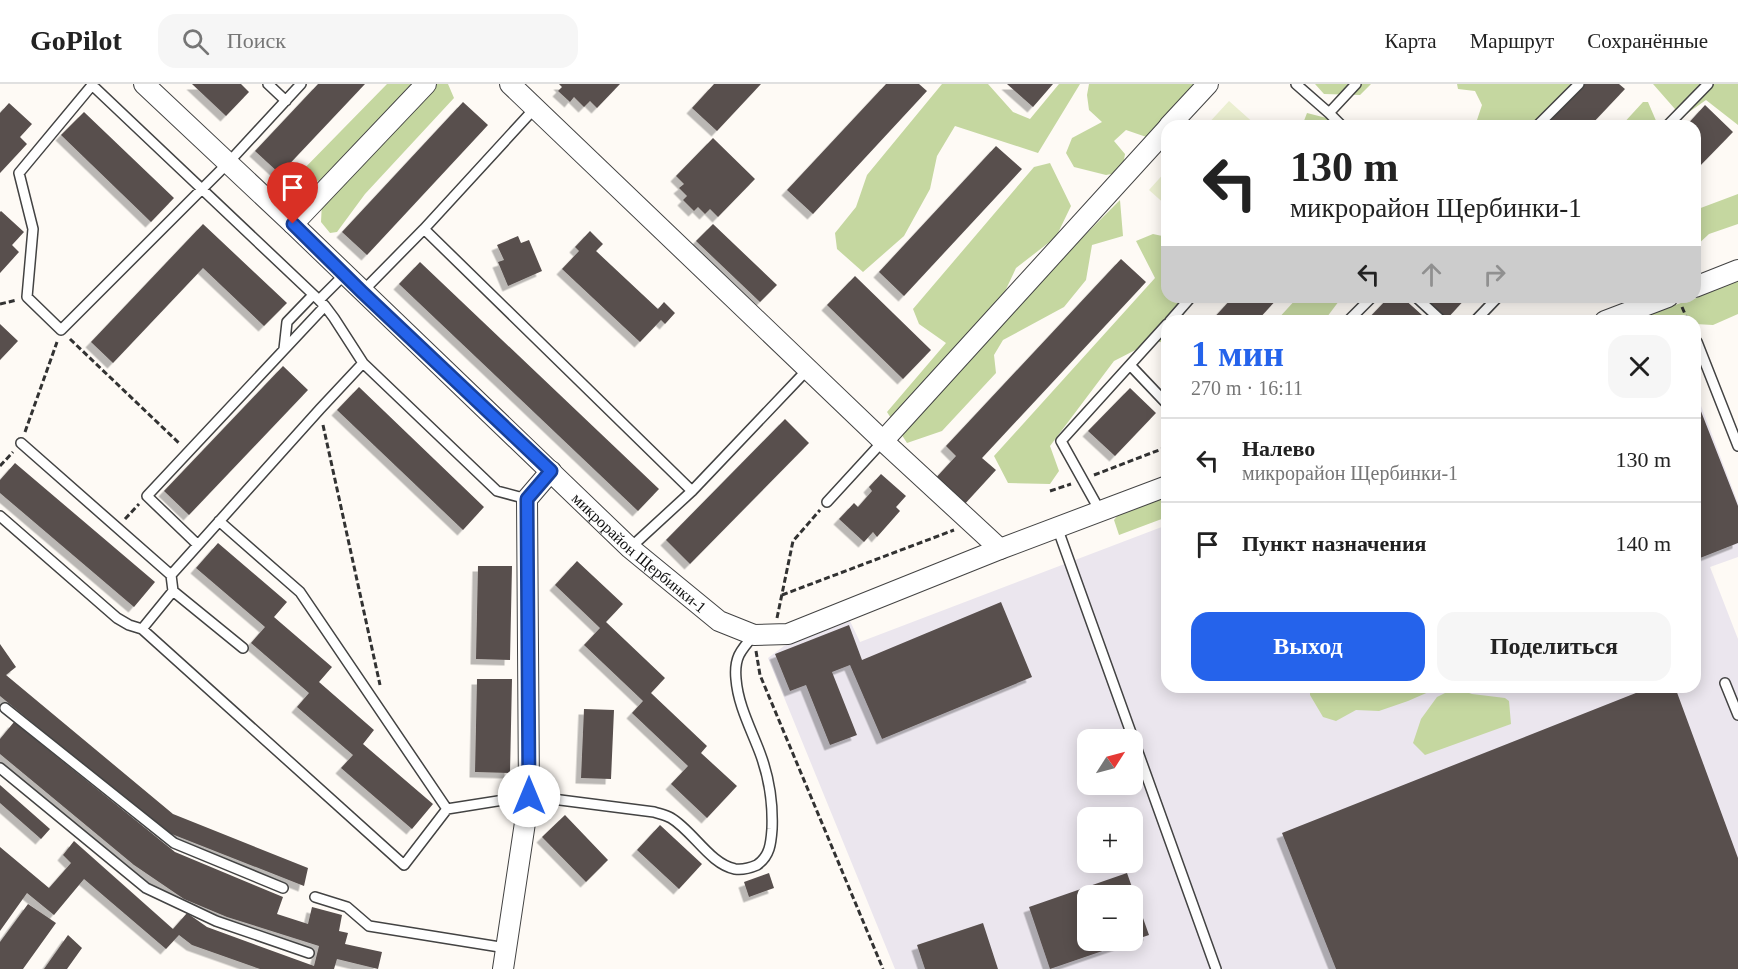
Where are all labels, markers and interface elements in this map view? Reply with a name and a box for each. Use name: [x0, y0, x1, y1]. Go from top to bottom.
search box: [158, 14, 578, 68]
text: GoPilot: [30, 25, 122, 56]
icon: search: [179, 25, 212, 58]
text: Поиск: [227, 28, 286, 53]
text: Карта: [1385, 29, 1437, 53]
text: Маршрут: [1470, 29, 1554, 53]
text: Сохранённые: [1587, 29, 1708, 53]
icon: left: [1191, 144, 1269, 222]
text: 130 m: [1290, 144, 1399, 190]
pin: [267, 162, 318, 224]
icon: arrive: [276, 171, 309, 204]
text: микрорайон Щербинки-1: [1290, 193, 1582, 223]
icon: left: [1352, 258, 1385, 291]
icon: ahead: [1415, 258, 1448, 291]
icon: right: [1478, 258, 1511, 291]
text: 1 мин: [1191, 334, 1284, 374]
button: close: [1608, 335, 1671, 398]
text: 270 m · 16:11: [1191, 377, 1303, 399]
text: Налево: [1242, 436, 1315, 461]
icon: left: [1191, 444, 1224, 477]
text: 130 m: [1615, 447, 1671, 472]
text: микрорайон Щербинки-1: [1242, 462, 1458, 484]
street label: микрорайон Щербинки-1: [569, 489, 710, 616]
icon: arrive: [1191, 528, 1224, 561]
text: Пункт назначения: [1242, 531, 1427, 556]
text: 140 m: [1615, 531, 1671, 556]
button: Выход: [1191, 612, 1425, 681]
button: Поделиться: [1437, 612, 1671, 681]
north arrow: [1077, 729, 1143, 795]
map controls: [1077, 729, 1143, 951]
position arrow: [497, 764, 561, 828]
button: +: [1077, 807, 1143, 873]
button: −: [1077, 885, 1143, 951]

